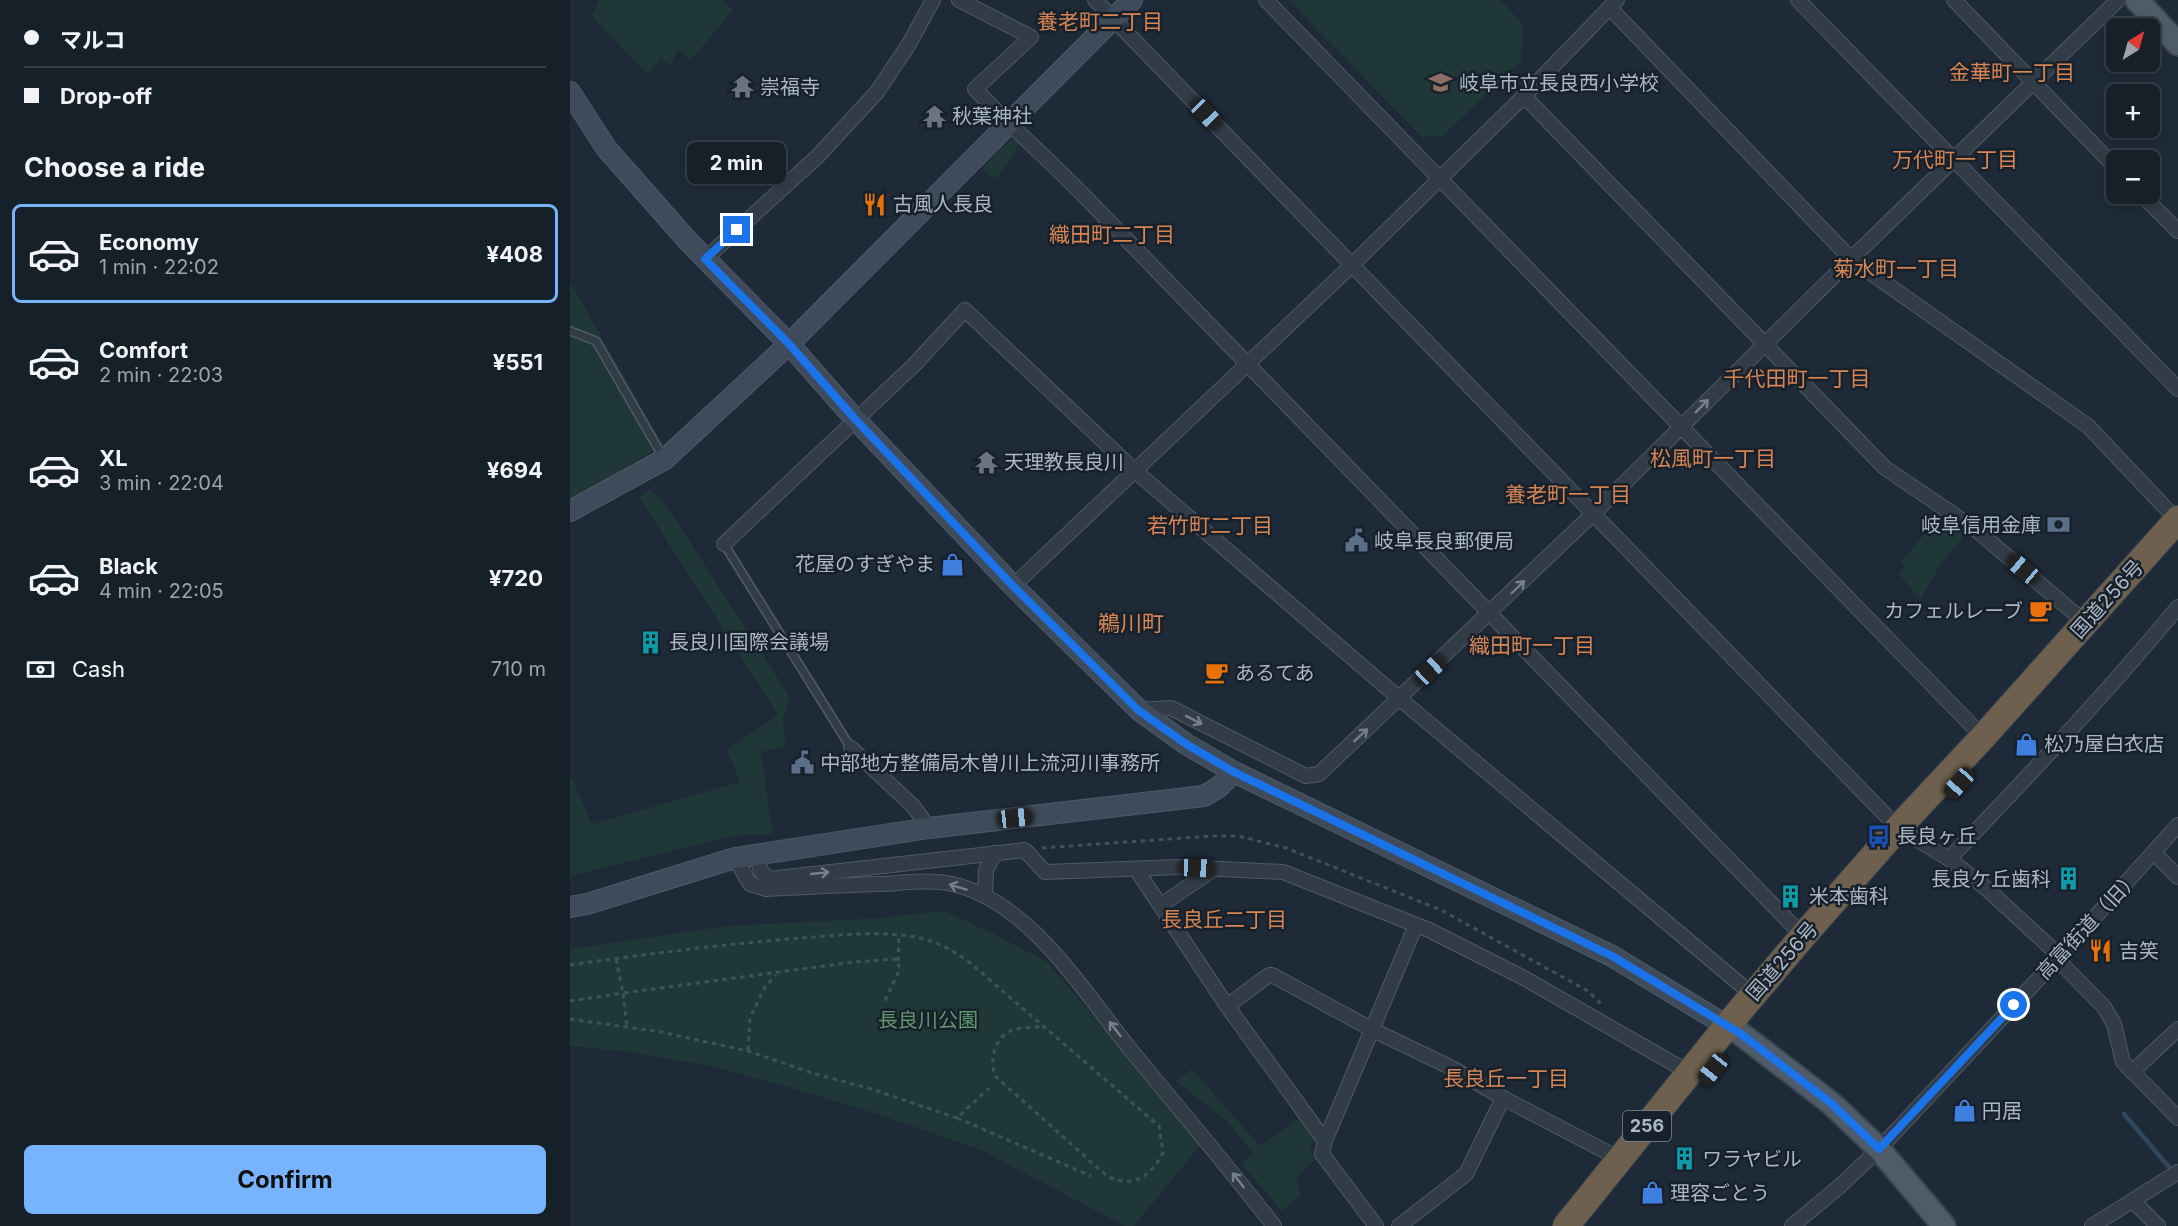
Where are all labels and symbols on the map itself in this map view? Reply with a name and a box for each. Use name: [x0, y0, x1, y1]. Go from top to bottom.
district label: 養老町二丁目: [1037, 9, 1163, 34]
north arrow: [2106, 18, 2160, 72]
district label: 金華町一丁目: [1949, 60, 2075, 85]
school or university icon: 岐阜市立長良西小学校: [1428, 70, 1454, 96]
place label: 岐阜市立長良西小学校: [1459, 71, 1659, 95]
temple icon: 崇福寺: [729, 74, 755, 100]
place label: 崇福寺: [760, 75, 820, 99]
car: [1187, 95, 1225, 133]
temple icon: 秋葉神社: [921, 103, 947, 129]
place label: 秋葉神社: [952, 104, 1032, 128]
callout: 2 min: [688, 143, 786, 185]
district label: 万代町一丁目: [1892, 147, 2018, 172]
restaurant icon: 古風人長良: [862, 191, 888, 217]
place label: 古風人長良: [893, 192, 993, 216]
route end: [723, 216, 750, 243]
district label: 織田町二丁目: [1049, 222, 1175, 247]
district label: 菊水町一丁目: [1833, 256, 1959, 281]
district label: 千代田町一丁目: [1724, 366, 1871, 391]
one-way arrow: [1694, 399, 1709, 413]
district label: 松風町一丁目: [1650, 446, 1776, 471]
temple icon: 天理教長良川: [973, 449, 999, 475]
place label: 天理教長良川: [1004, 450, 1124, 474]
district label: 養老町一丁目: [1505, 482, 1631, 507]
bank icon: 岐阜信用金庫: [2046, 512, 2072, 538]
district label: 若竹町二丁目: [1147, 513, 1273, 538]
place label: 岐阜信用金庫: [1921, 513, 2041, 537]
public building icon: 岐阜長良郵便局: [1343, 528, 1369, 554]
place label: 岐阜長良郵便局: [1374, 529, 1514, 553]
shop icon: 花屋のすぎやま: [940, 551, 966, 577]
car: [2003, 551, 2043, 587]
place label: 花屋のすぎやま: [795, 552, 935, 576]
street label: 国道256号: [2066, 555, 2148, 643]
one-way arrow: [1510, 580, 1525, 594]
cafe icon: カフェルレーブ: [2028, 598, 2054, 624]
place label: カフェルレーブ: [1884, 599, 2023, 623]
district label: 鵜川町: [1098, 610, 1164, 636]
building icon: 長良川国際会議場: [638, 629, 664, 655]
place label: 長良川国際会議場: [669, 630, 829, 654]
district label: 織田町一丁目: [1469, 633, 1595, 658]
car: [1411, 651, 1449, 689]
cafe icon: あるてあ: [1204, 660, 1230, 686]
place label: あるてあ: [1235, 661, 1314, 685]
one-way arrow: [1185, 715, 1203, 726]
one-way arrow: [1353, 728, 1368, 742]
shop icon: 松乃屋白衣店: [2013, 731, 2039, 757]
place label: 松乃屋白衣店: [2044, 732, 2164, 756]
public building icon: 中部地方整備局木曽川上流河川事務所: [789, 750, 815, 776]
place label: 中部地方整備局木曽川上流河川事務所: [820, 751, 1160, 775]
car: [1940, 764, 1978, 802]
car: [996, 807, 1034, 829]
bus stop icon: 長良ヶ丘: [1866, 823, 1892, 849]
place label: 長良ヶ丘: [1897, 824, 1977, 848]
car: [1179, 858, 1215, 878]
street label: 高富街道（旧）: [2031, 866, 2145, 984]
building icon: 長良ケ丘歯科: [2056, 866, 2082, 892]
place label: 長良ケ丘歯科: [1931, 867, 2051, 891]
one-way arrow: [810, 868, 830, 879]
one-way arrow: [949, 881, 968, 892]
building icon: 米本歯科: [1778, 883, 1804, 909]
place label: 米本歯科: [1809, 884, 1889, 908]
district label: 長良丘二丁目: [1161, 907, 1287, 932]
street label: 国道256号: [1741, 917, 1823, 1005]
restaurant icon: 吉笑: [2088, 938, 2114, 964]
place label: 吉笑: [2119, 939, 2159, 963]
route start: [2000, 991, 2027, 1018]
park label: 長良川公園: [878, 1008, 978, 1032]
one-way arrow: [1108, 1021, 1121, 1037]
car: [1695, 1049, 1731, 1089]
district label: 長良丘一丁目: [1443, 1066, 1569, 1091]
shop icon: 円居: [1951, 1098, 1977, 1124]
place label: 円居: [1982, 1099, 2022, 1123]
road number: 256: [1623, 1111, 1671, 1141]
building icon: ワラヤビル: [1671, 1146, 1697, 1172]
place label: ワラヤビル: [1702, 1147, 1802, 1171]
one-way arrow: [1232, 1172, 1245, 1188]
shop icon: 理容ごとう: [1639, 1180, 1665, 1206]
place label: 理容ごとう: [1670, 1181, 1770, 1205]

